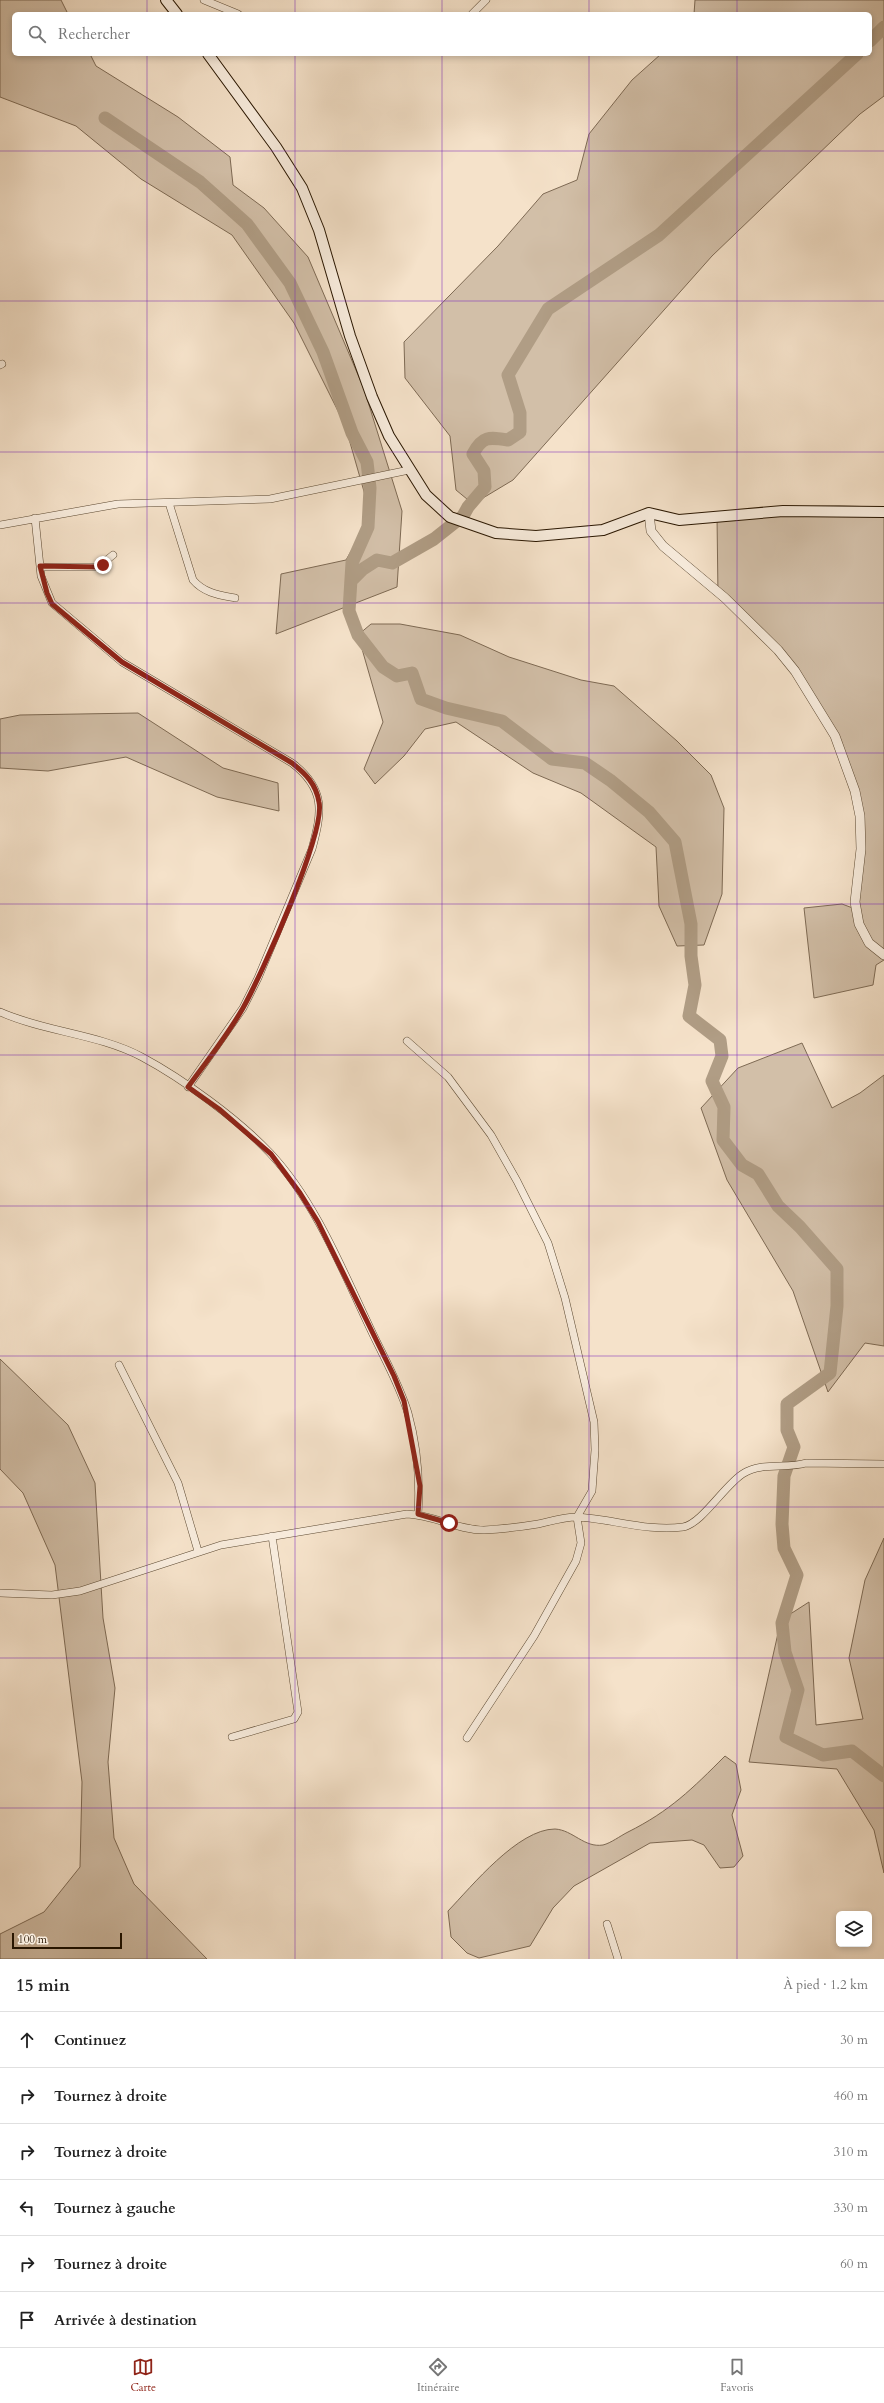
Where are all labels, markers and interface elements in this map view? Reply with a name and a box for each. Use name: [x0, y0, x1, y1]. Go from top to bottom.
search box: [12, 12, 872, 56]
icon: search: [26, 23, 48, 45]
text: Rechercher: [58, 24, 130, 44]
route end: [94, 556, 112, 574]
route start: [440, 1514, 458, 1532]
map controls: [836, 1911, 872, 1947]
button: layers: [836, 1911, 872, 1947]
scale bar: [12, 1931, 122, 1950]
text: 100 m: [18, 1932, 47, 1947]
text: 15 min: [16, 1974, 70, 1997]
text: À pied · 1.2 km: [784, 1976, 868, 1994]
icon: ahead: [16, 2029, 38, 2051]
text: Continuez: [54, 2030, 126, 2050]
text: 30 m: [840, 2031, 868, 2049]
icon: right: [16, 2085, 38, 2107]
text: Tournez à droite: [54, 2086, 167, 2106]
text: 460 m: [834, 2087, 868, 2105]
icon: right: [16, 2141, 38, 2163]
text: Tournez à droite: [54, 2142, 167, 2162]
text: 310 m: [834, 2143, 868, 2161]
icon: left: [16, 2197, 38, 2219]
text: Tournez à gauche: [54, 2198, 176, 2218]
text: 330 m: [834, 2199, 868, 2217]
icon: right: [16, 2253, 38, 2275]
text: Tournez à droite: [54, 2254, 167, 2274]
text: 60 m: [840, 2255, 868, 2273]
icon: arrive: [16, 2309, 38, 2331]
text: Arrivée à destination: [54, 2310, 197, 2330]
tab: Carte: [130, 2356, 156, 2395]
tab: Itinéraire: [417, 2356, 459, 2395]
tab: Favoris: [720, 2356, 754, 2395]

